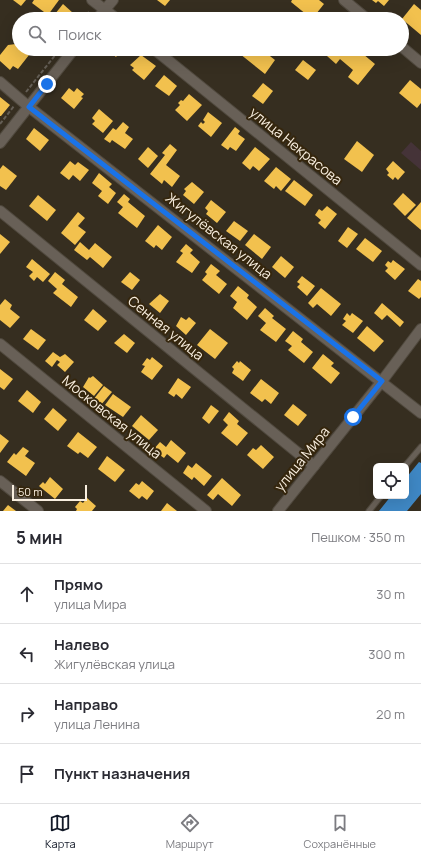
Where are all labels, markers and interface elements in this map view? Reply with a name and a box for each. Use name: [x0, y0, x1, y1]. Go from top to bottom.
search box: [12, 12, 409, 56]
icon: search: [26, 23, 48, 45]
text: Поиск: [58, 24, 102, 45]
route end: [38, 75, 56, 93]
street label: улица Некрасова: [246, 102, 347, 189]
street label: Жигулёвская улица: [162, 188, 276, 283]
street label: Сенная улица: [124, 291, 208, 364]
street label: Московская улица: [59, 371, 166, 463]
route start: [344, 408, 362, 426]
street label: улица Мира: [270, 422, 334, 495]
map controls: [373, 463, 409, 499]
button: locate: [373, 463, 409, 499]
scale bar: [12, 483, 87, 502]
text: 50 m: [18, 484, 43, 499]
text: 5 мин: [16, 526, 63, 549]
text: Пешком · 350 m: [311, 528, 405, 546]
text: Прямо: [54, 574, 103, 595]
icon: ahead: [16, 583, 38, 605]
text: 30 m: [376, 585, 405, 603]
text: улица Мира: [54, 595, 127, 613]
text: Налево: [54, 634, 109, 655]
icon: left: [16, 643, 38, 665]
text: 300 m: [368, 645, 405, 663]
text: Жигулёвская улица: [54, 655, 175, 673]
text: Направо: [54, 694, 118, 715]
icon: right: [16, 703, 38, 725]
text: 20 m: [376, 705, 405, 723]
text: улица Ленина: [54, 715, 140, 733]
icon: arrive: [16, 763, 38, 785]
text: Пункт назначения: [54, 763, 190, 784]
tab: Карта: [45, 812, 76, 851]
tab: Маршрут: [166, 812, 214, 851]
tab: Сохранённые: [304, 812, 376, 851]

